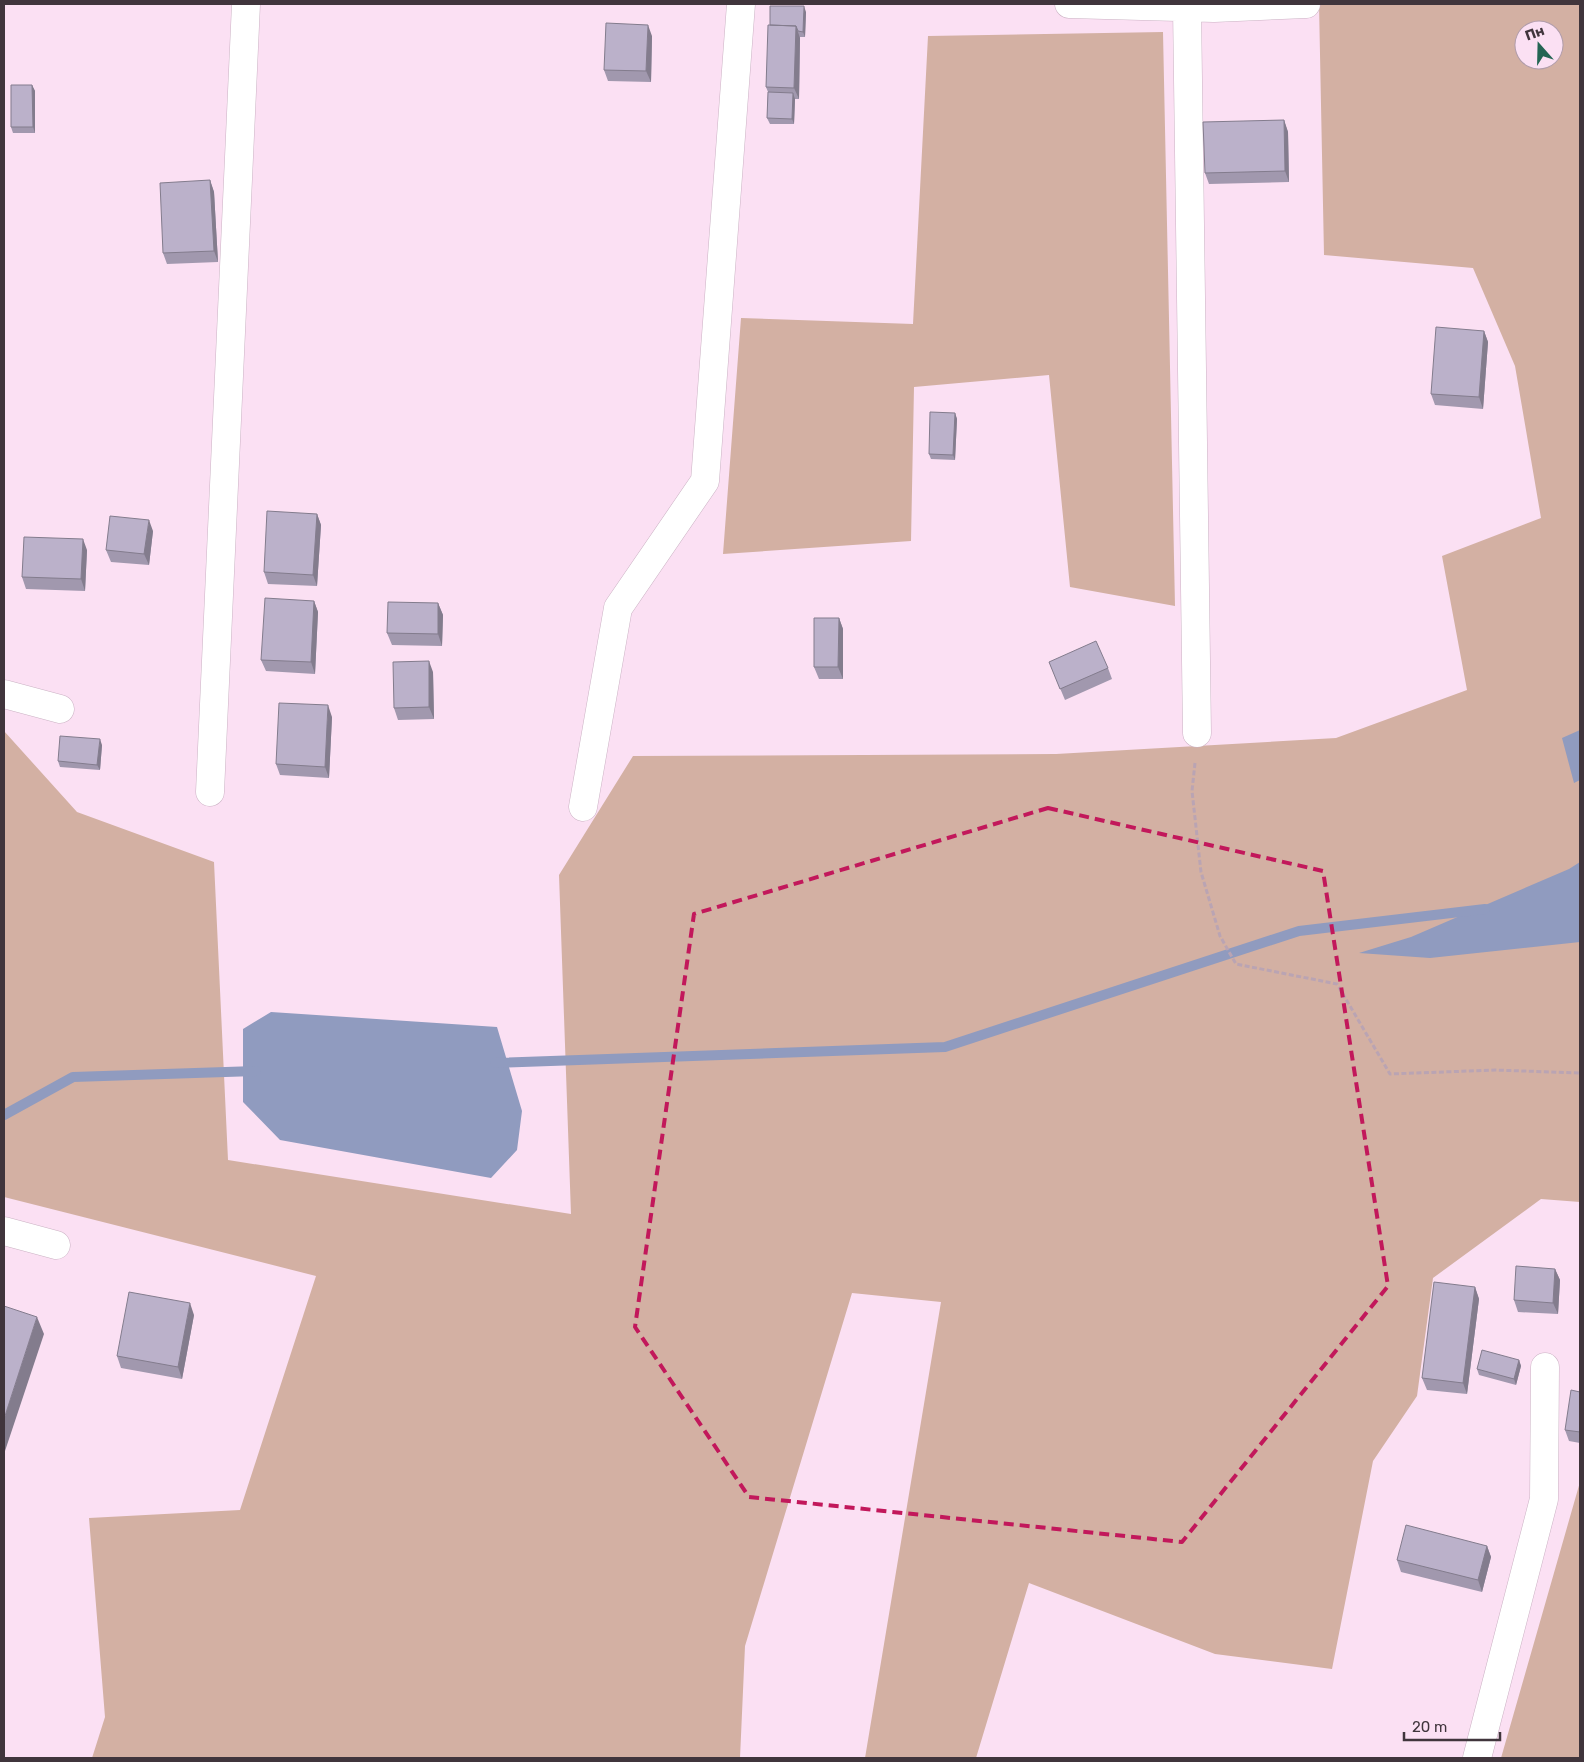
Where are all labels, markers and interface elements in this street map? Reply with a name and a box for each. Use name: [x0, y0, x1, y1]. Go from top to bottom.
north arrow: [1514, 20, 1564, 70]
text: Пн: [1523, 22, 1547, 45]
scale bar: [1404, 1710, 1500, 1742]
text: 20 m: [1412, 1718, 1447, 1736]

